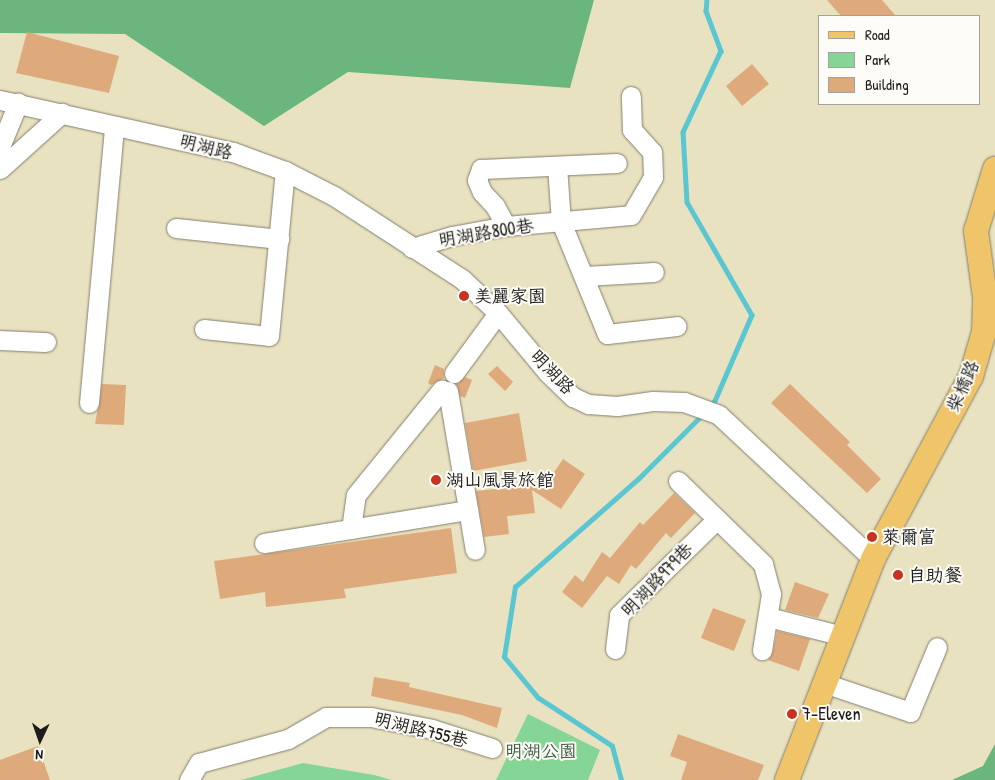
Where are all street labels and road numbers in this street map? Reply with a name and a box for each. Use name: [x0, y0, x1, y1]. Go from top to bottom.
street label: 明湖路: [177, 130, 235, 164]
street label: 明湖路800巷: [437, 215, 535, 251]
street label: 明湖路: [525, 345, 579, 399]
street label: 柴橋路: [942, 357, 984, 415]
street label: 明湖路979巷: [617, 539, 697, 621]
street label: 明湖路755巷: [372, 708, 470, 752]

